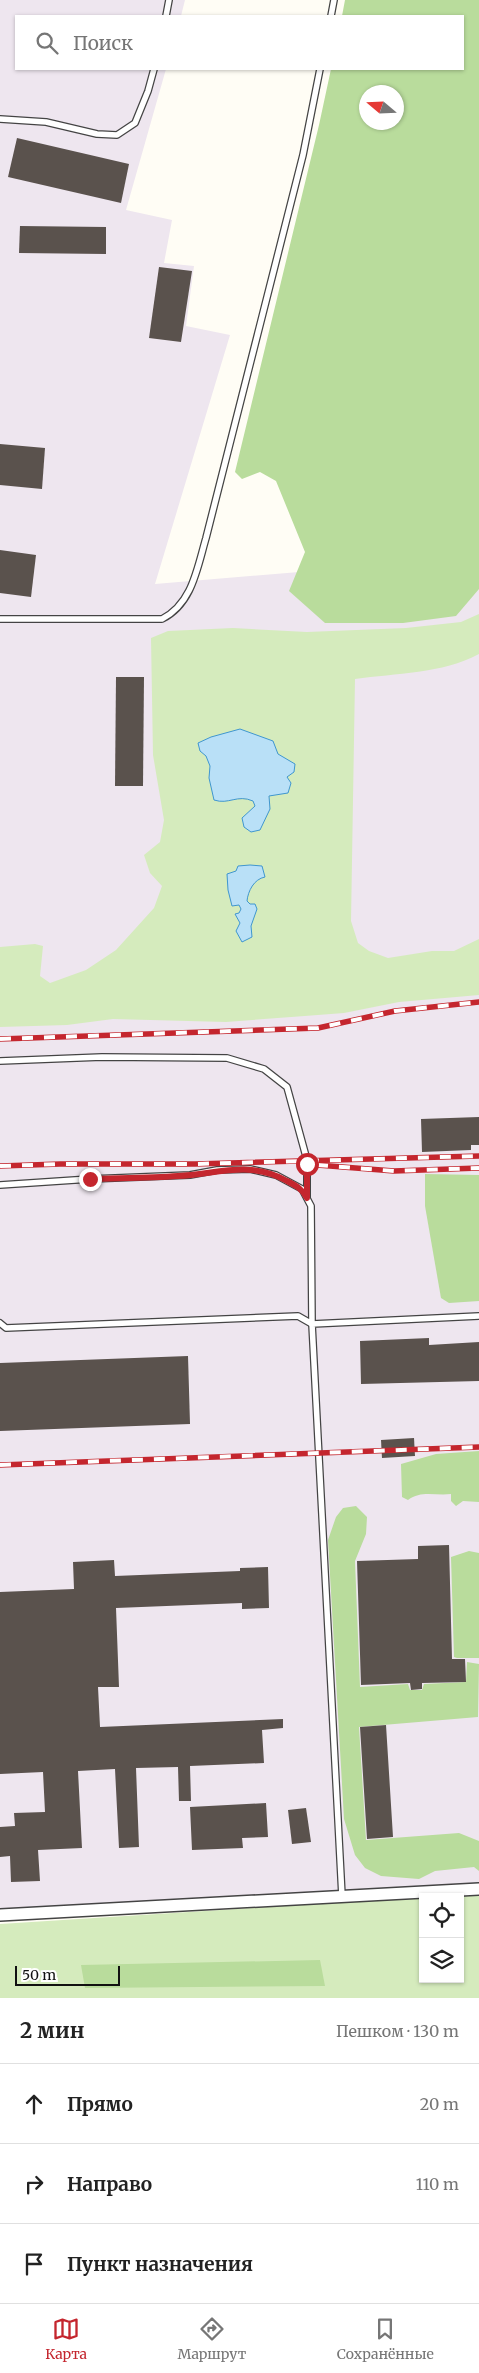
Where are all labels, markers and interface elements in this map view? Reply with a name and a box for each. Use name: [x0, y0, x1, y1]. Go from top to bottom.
search box: [15, 15, 464, 70]
icon: search: [33, 29, 61, 57]
text: Поиск: [73, 31, 133, 55]
north arrow: [359, 85, 404, 130]
route start: [296, 1153, 319, 1176]
route end: [79, 1168, 102, 1191]
map controls: [419, 1893, 464, 1983]
button: locate: [419, 1893, 464, 1938]
button: layers: [419, 1938, 464, 1983]
scale bar: [15, 1963, 120, 1986]
text: 50 m: [22, 1966, 56, 1984]
text: 2 мин: [20, 2017, 84, 2044]
text: Пешком · 130 m: [336, 2021, 459, 2041]
icon: ahead: [20, 2090, 48, 2118]
text: Прямо: [67, 2092, 133, 2116]
text: 20 m: [420, 2094, 459, 2114]
icon: right: [20, 2170, 48, 2198]
text: Направо: [67, 2172, 152, 2196]
text: 110 m: [416, 2174, 459, 2194]
icon: arrive: [20, 2250, 48, 2278]
text: Пункт назначения: [67, 2252, 253, 2276]
tab: Карта: [45, 2315, 87, 2363]
tab: Маршрут: [178, 2315, 246, 2363]
tab: Сохранённые: [337, 2315, 434, 2363]

